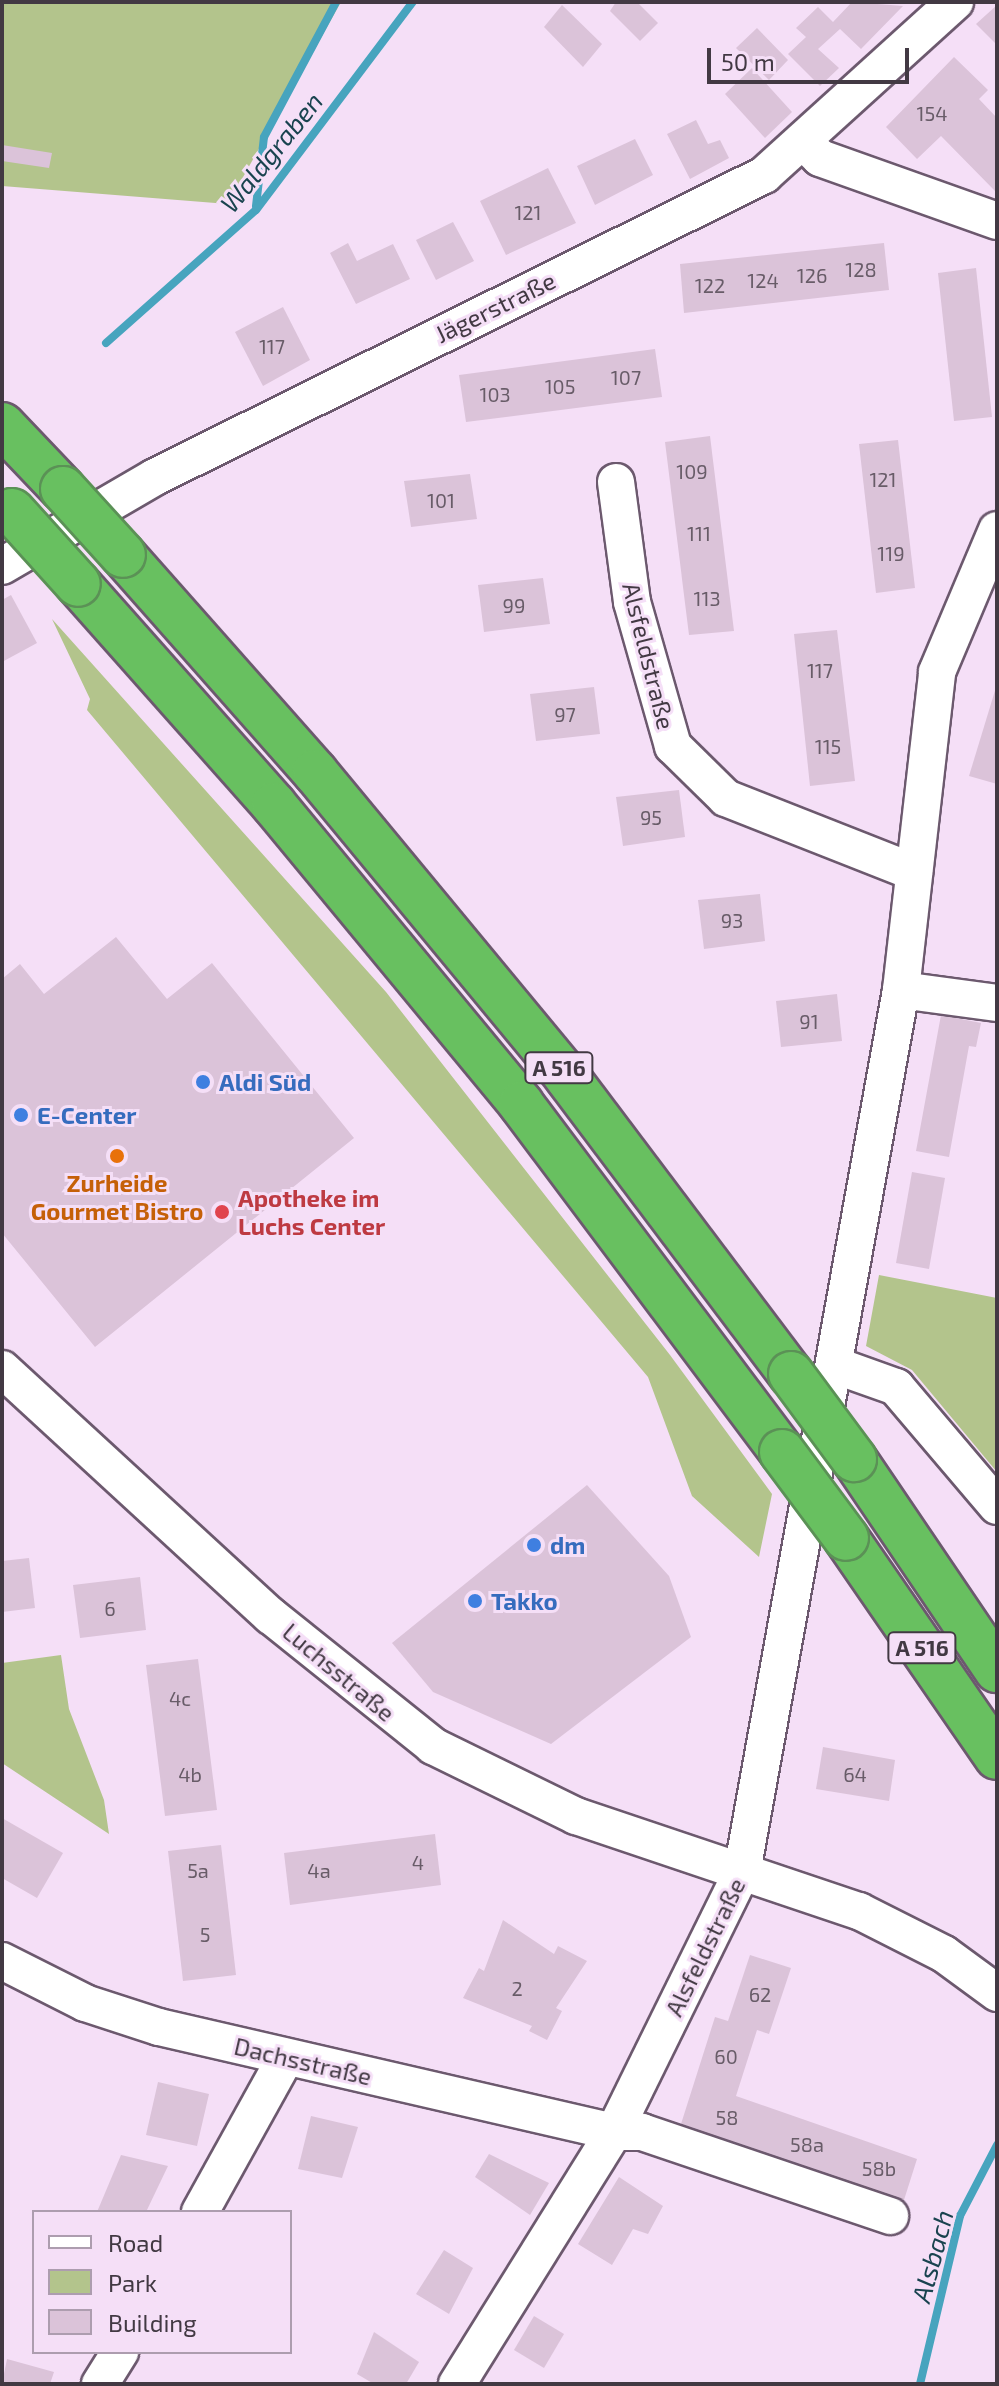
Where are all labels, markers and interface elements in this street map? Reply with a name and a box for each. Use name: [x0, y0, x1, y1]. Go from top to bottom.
scale bar: [711, 32, 913, 82]
text: 50 m: [721, 47, 775, 76]
water label: Waldgraben: [213, 86, 329, 218]
house number: 154: [917, 101, 947, 125]
house number: 121: [514, 200, 542, 224]
house number: 128: [845, 257, 877, 281]
house number: 126: [797, 263, 827, 287]
street label: Jägerstraße: [430, 265, 560, 349]
house number: 124: [747, 268, 779, 292]
house number: 122: [695, 273, 725, 297]
house number: 117: [259, 334, 285, 358]
house number: 107: [611, 365, 641, 389]
house number: 105: [545, 374, 575, 398]
house number: 103: [479, 382, 511, 406]
house number: 109: [676, 459, 708, 483]
house number: 121: [869, 467, 897, 491]
house number: 101: [427, 488, 455, 512]
house number: 111: [687, 521, 711, 545]
house number: 119: [877, 541, 905, 565]
street label: Alsfeldstraße: [617, 580, 681, 732]
house number: 113: [693, 586, 721, 610]
house number: 99: [503, 593, 525, 617]
house number: 117: [807, 658, 833, 682]
house number: 97: [554, 702, 576, 726]
house number: 115: [815, 734, 841, 758]
house number: 95: [640, 805, 662, 829]
house number: 93: [721, 908, 743, 932]
house number: 91: [799, 1009, 819, 1033]
road number: A 516: [523, 1050, 595, 1086]
place label: Aldi Süd: [219, 1068, 311, 1096]
marker: Aldi Süd: [194, 1073, 212, 1091]
place label: E-Center: [37, 1101, 136, 1129]
marker: E-Center: [12, 1106, 30, 1124]
marker: Zurheide Gourmet Bistro: [108, 1147, 126, 1165]
place label: Zurheide Gourmet Bistro: [31, 1169, 203, 1225]
place label: Apotheke im Luchs Center: [238, 1184, 385, 1240]
marker: Apotheke im Luchs Center: [213, 1203, 231, 1221]
place label: dm: [550, 1531, 585, 1559]
marker: dm: [525, 1536, 543, 1554]
place label: Takko: [491, 1587, 558, 1615]
marker: Takko: [466, 1592, 484, 1610]
house number: 6: [104, 1596, 116, 1620]
street label: Luchsstraße: [277, 1617, 401, 1727]
road number: A 516: [886, 1630, 958, 1666]
house number: 4c: [169, 1686, 191, 1710]
house number: 4b: [178, 1762, 202, 1786]
house number: 64: [843, 1762, 867, 1786]
house number: 4: [412, 1850, 424, 1874]
house number: 5a: [187, 1858, 209, 1882]
house number: 4a: [307, 1858, 331, 1882]
street label: Alsfeldstraße: [659, 1873, 751, 2021]
house number: 5: [200, 1922, 210, 1946]
house number: 2: [511, 1976, 523, 2000]
house number: 62: [749, 1982, 771, 2006]
street label: Dachsstraße: [231, 2031, 375, 2091]
house number: 60: [714, 2044, 738, 2068]
house number: 58: [716, 2105, 738, 2129]
house number: 58a: [790, 2132, 824, 2156]
house number: 58b: [862, 2156, 896, 2180]
water label: Alsbach: [905, 2206, 959, 2306]
legend: [32, 2210, 292, 2354]
text: Road: [108, 2228, 163, 2257]
text: Park: [108, 2268, 157, 2297]
text: Building: [108, 2308, 197, 2337]

